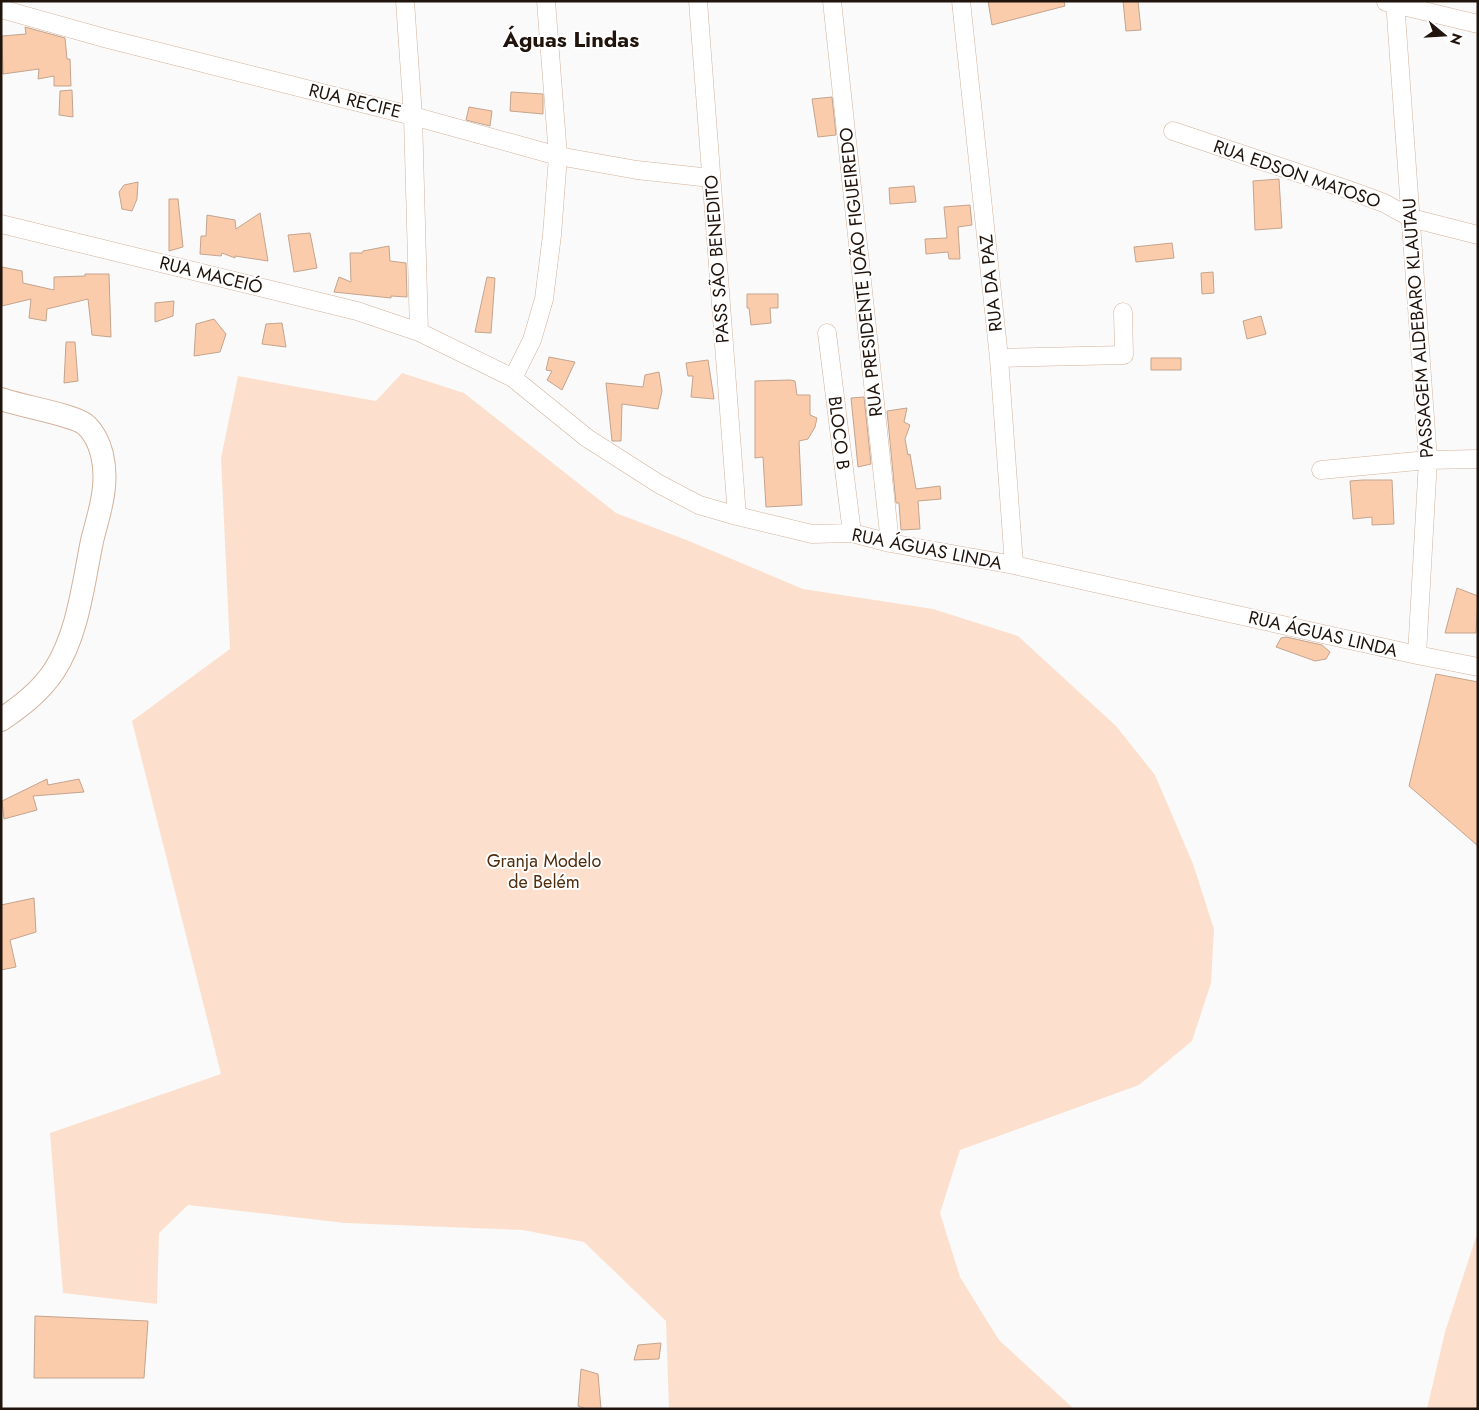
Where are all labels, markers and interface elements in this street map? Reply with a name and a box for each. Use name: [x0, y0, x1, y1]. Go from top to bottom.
north arrow: [1419, 10, 1469, 60]
district label: Águas Lindas: [502, 23, 639, 55]
text: N: [1445, 31, 1468, 47]
street label: RUA RECIFE: [306, 77, 404, 125]
street label: RUA PRESIDENTE JOÃO FIGUEIREDO: [833, 126, 889, 418]
street label: RUA EDSON MATOSO: [1210, 133, 1384, 215]
street label: PASS SÃO BENEDITO: [698, 174, 736, 344]
street label: PASSAGEM ALDEBARO KLAUTAU: [1396, 197, 1440, 459]
street label: RUA DA PAZ: [973, 233, 1009, 333]
street label: RUA MACEIÓ: [157, 250, 265, 300]
street label: BLOCO B: [822, 395, 856, 471]
street label: RUA ÁGUAS LINDA: [850, 522, 1004, 576]
street label: RUA ÁGUAS LINDA: [1246, 604, 1400, 664]
park label: Granja Modelo de Belém: [487, 848, 602, 895]

